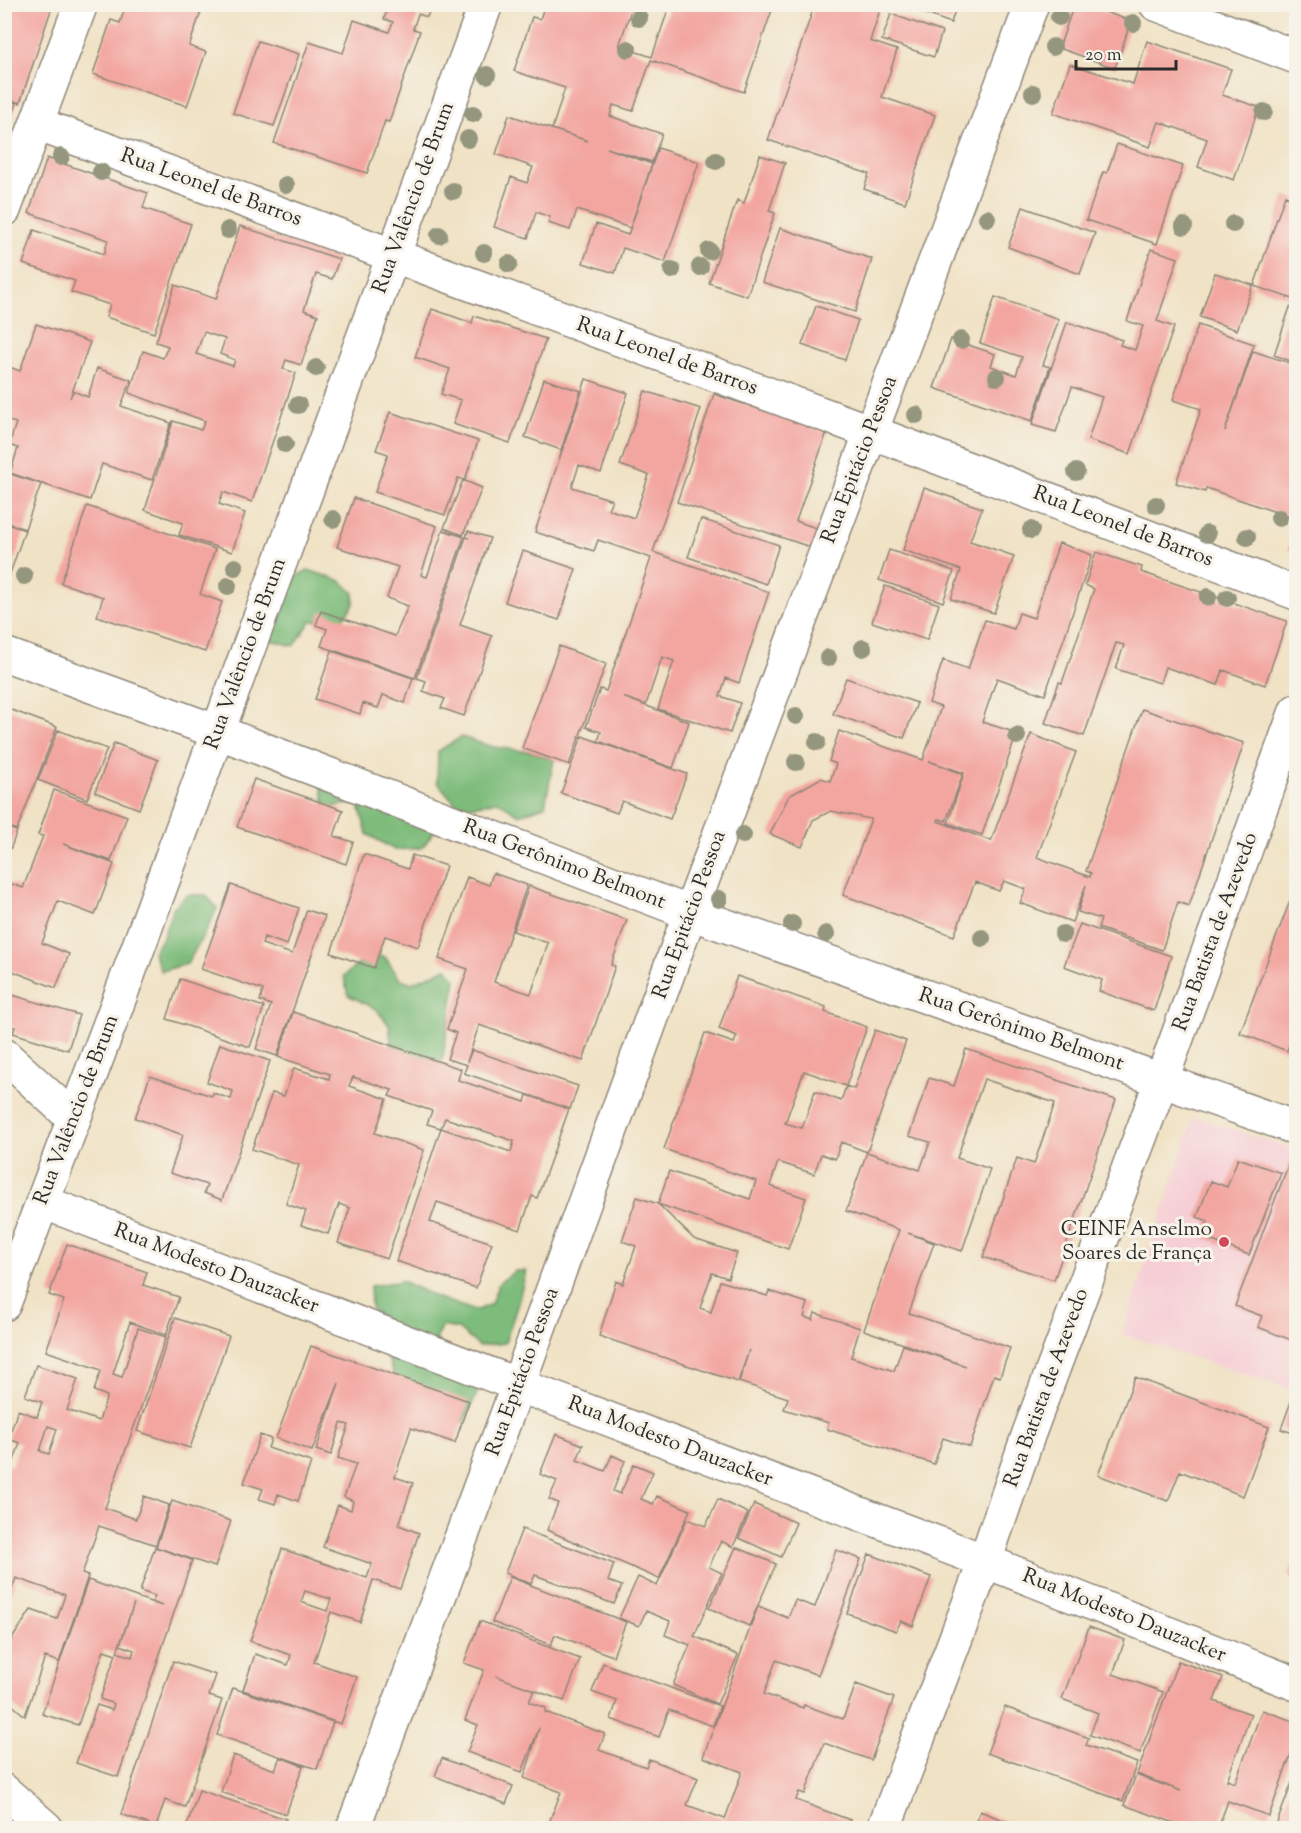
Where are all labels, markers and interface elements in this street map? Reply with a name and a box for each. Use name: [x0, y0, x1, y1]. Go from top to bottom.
scale bar: [1076, 33, 1176, 71]
text: 20 m: [1085, 43, 1122, 69]
street label: Rua Valêncio de Brum: [365, 98, 463, 298]
street label: Rua Leonel de Barros: [116, 141, 306, 235]
street label: Rua Leonel de Barros: [572, 310, 762, 404]
street label: Rua Epitácio Pessoa: [814, 372, 906, 548]
street label: Rua Leonel de Barros: [1029, 479, 1217, 575]
street label: Rua Valêncio de Brum: [197, 554, 295, 754]
street label: Rua Gerônimo Belmont: [458, 812, 670, 918]
street label: Rua Epitácio Pessoa: [646, 826, 735, 1003]
street label: Rua Batista de Azevedo: [1166, 828, 1266, 1036]
street label: Rua Gerônimo Belmont: [914, 981, 1128, 1079]
street label: Rua Valêncio de Brum: [27, 1011, 127, 1209]
place label: CEINF Anselmo Soares de França: [1061, 1215, 1212, 1269]
street label: Rua Modesto Dauzacker: [109, 1216, 323, 1322]
marker: CEINF Anselmo Soares de França: [1217, 1235, 1231, 1249]
street label: Rua Epitácio Pessoa: [479, 1283, 568, 1460]
street label: Rua Batista de Azevedo: [997, 1284, 1097, 1492]
street label: Rua Modesto Dauzacker: [563, 1389, 777, 1495]
street label: Rua Modesto Dauzacker: [1018, 1561, 1231, 1671]

